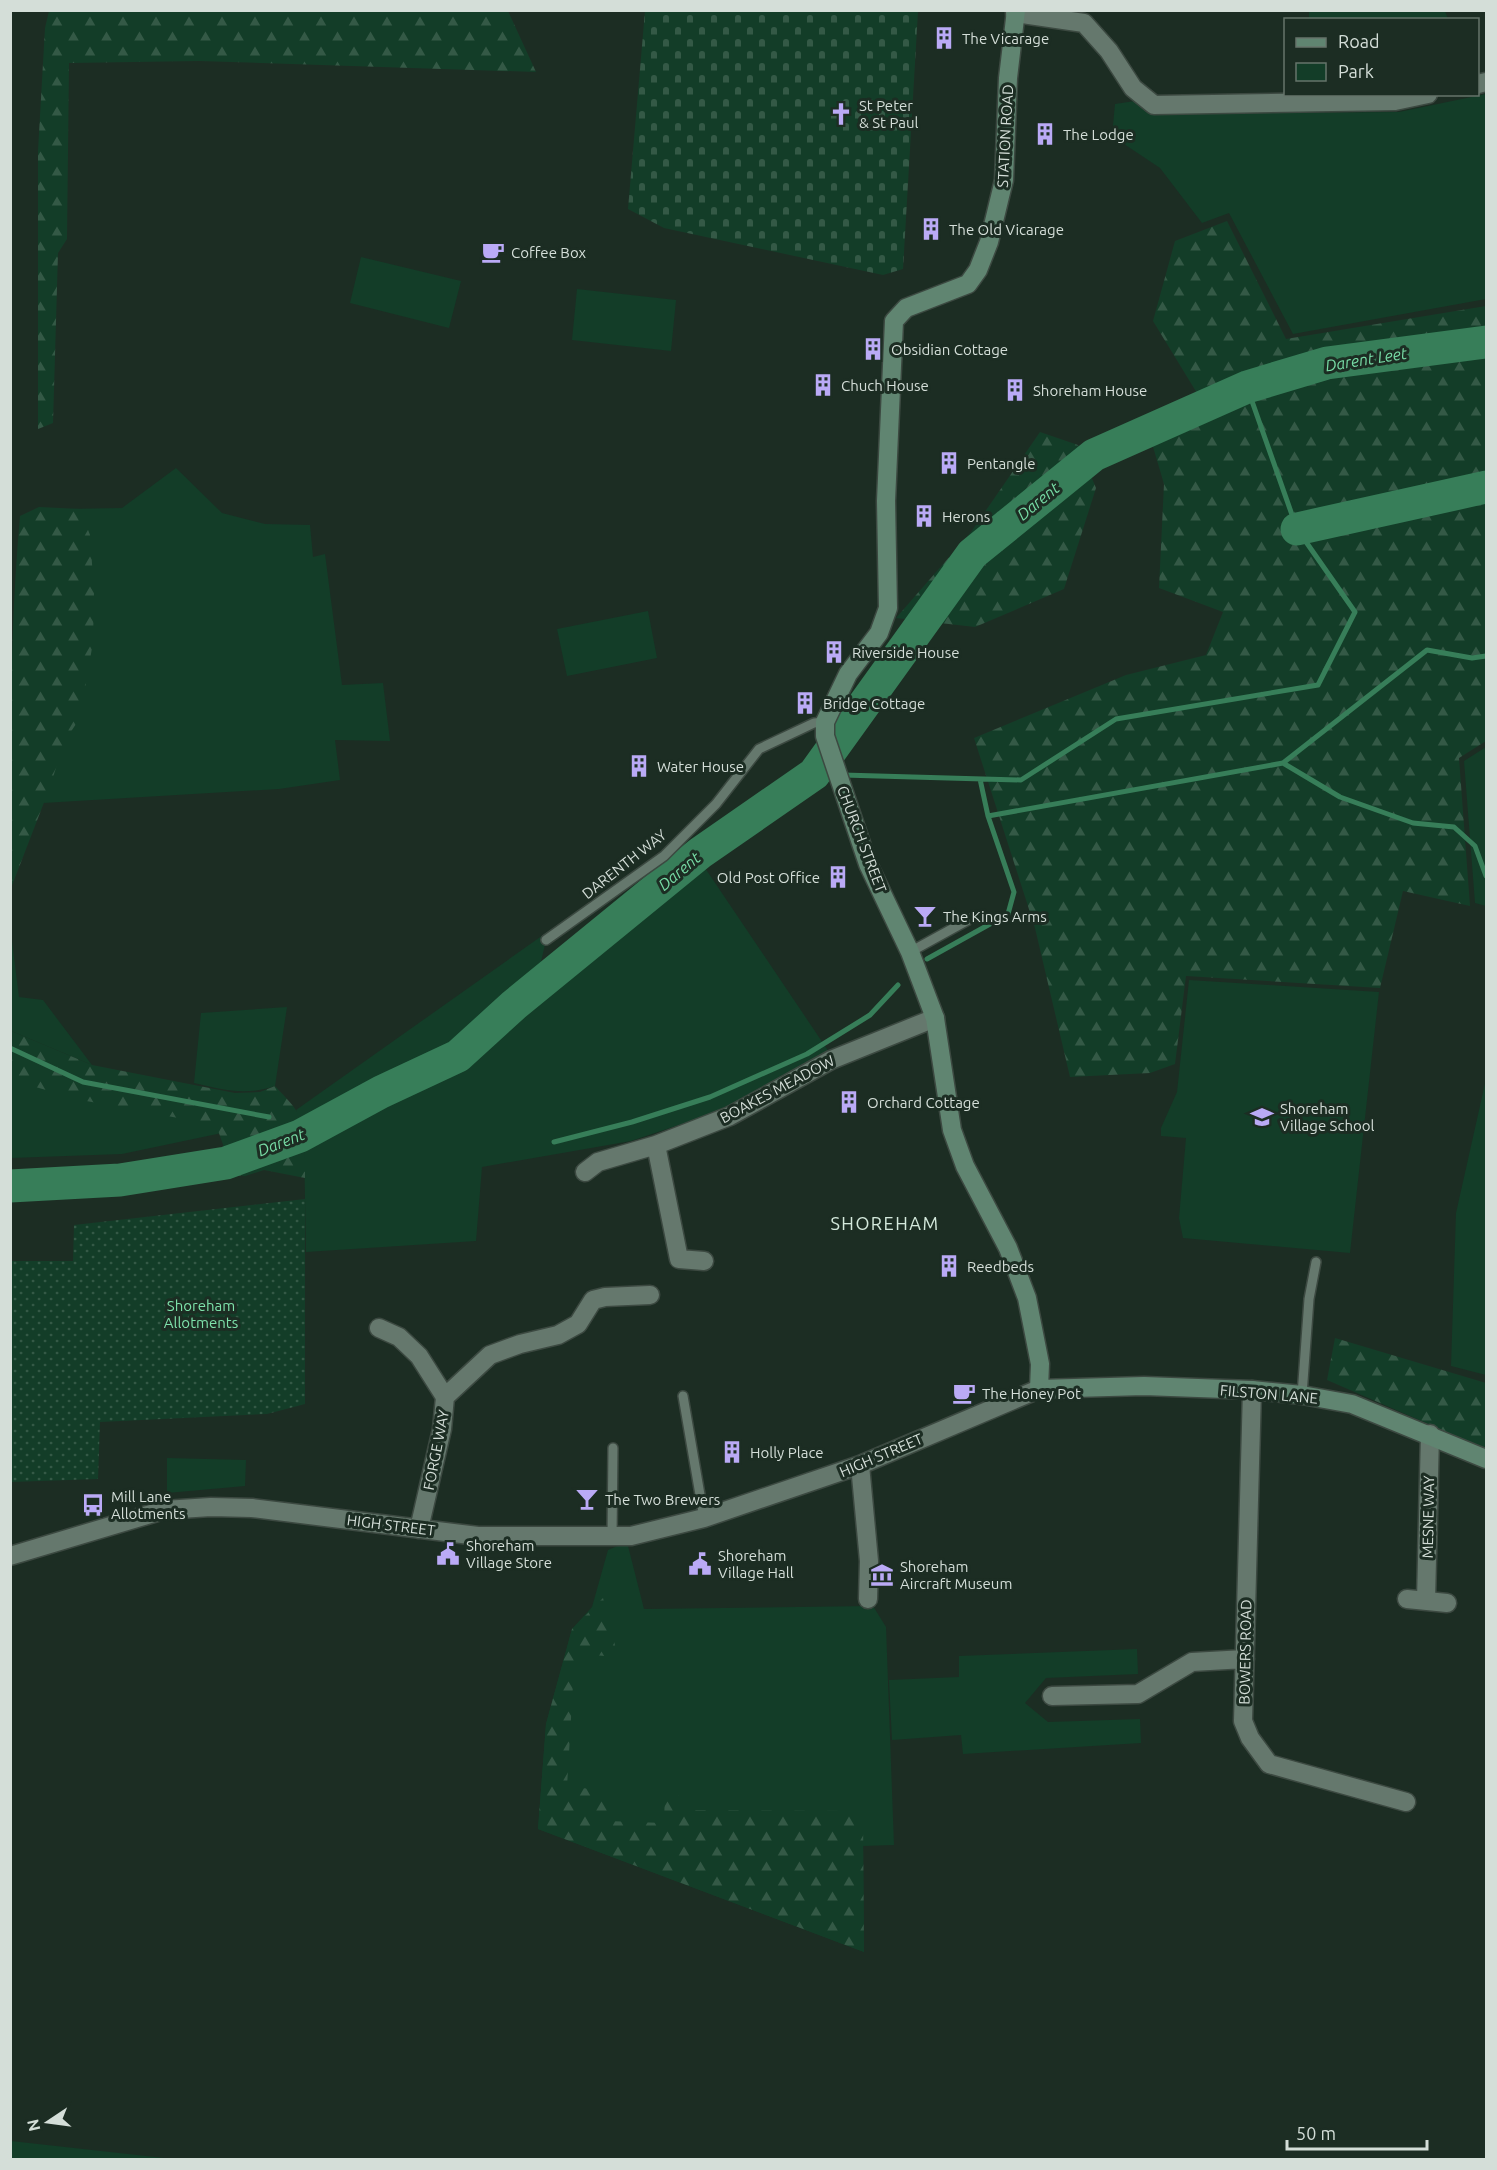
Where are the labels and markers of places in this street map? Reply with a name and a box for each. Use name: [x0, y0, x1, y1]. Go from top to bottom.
building icon: The Vicarage: [931, 25, 957, 51]
place label: The Vicarage: [962, 30, 1049, 47]
place label: St Peter & St Paul: [859, 97, 919, 131]
church icon: St Peter & St Paul: [828, 101, 854, 127]
building icon: The Lodge: [1032, 121, 1058, 147]
place label: The Lodge: [1063, 126, 1134, 143]
building icon: The Old Vicarage: [918, 216, 944, 242]
place label: The Old Vicarage: [949, 221, 1064, 238]
cafe icon: Coffee Box: [480, 239, 506, 265]
place label: Coffee Box: [511, 244, 587, 261]
building icon: Obsidian Cottage: [860, 336, 886, 362]
place label: Obsidian Cottage: [891, 341, 1008, 358]
building icon: Chuch House: [810, 372, 836, 398]
place label: Chuch House: [841, 377, 929, 394]
building icon: Shoreham House: [1002, 377, 1028, 403]
place label: Shoreham House: [1033, 382, 1147, 399]
building icon: Pentangle: [936, 450, 962, 476]
place label: Pentangle: [967, 455, 1036, 472]
building icon: Herons: [911, 503, 937, 529]
place label: Herons: [942, 508, 990, 525]
building icon: Riverside House: [821, 639, 847, 665]
place label: Riverside House: [852, 644, 959, 661]
building icon: Bridge Cottage: [792, 690, 818, 716]
place label: Bridge Cottage: [823, 695, 925, 712]
building icon: Water House: [626, 753, 652, 779]
place label: Water House: [657, 758, 744, 775]
building icon: Old Post Office: [825, 864, 851, 890]
place label: Old Post Office: [717, 869, 820, 886]
bar icon: The Kings Arms: [912, 903, 938, 929]
place label: The Kings Arms: [943, 908, 1047, 925]
building icon: Orchard Cottage: [836, 1089, 862, 1115]
place label: Orchard Cottage: [867, 1094, 980, 1111]
place label: Shoreham Village School: [1280, 1100, 1375, 1134]
school or university icon: Shoreham Village School: [1249, 1104, 1275, 1130]
building icon: Reedbeds: [936, 1253, 962, 1279]
place label: Reedbeds: [967, 1258, 1034, 1275]
cafe icon: The Honey Pot: [951, 1380, 977, 1406]
place label: The Honey Pot: [982, 1385, 1081, 1402]
building icon: Holly Place: [719, 1439, 745, 1465]
place label: Holly Place: [750, 1444, 824, 1461]
bar icon: The Two Brewers: [574, 1486, 600, 1512]
place label: Mill Lane Allotments: [111, 1488, 185, 1522]
place label: The Two Brewers: [605, 1491, 720, 1508]
bus stop icon: Mill Lane Allotments: [80, 1492, 106, 1518]
place label: Shoreham Village Store: [466, 1537, 552, 1571]
public building icon: Shoreham Village Store: [435, 1541, 461, 1567]
place label: Shoreham Village Hall: [718, 1547, 794, 1581]
public building icon: Shoreham Village Hall: [687, 1551, 713, 1577]
place label: Shoreham Aircraft Museum: [900, 1558, 1012, 1592]
museum icon: Shoreham Aircraft Museum: [869, 1562, 895, 1588]

